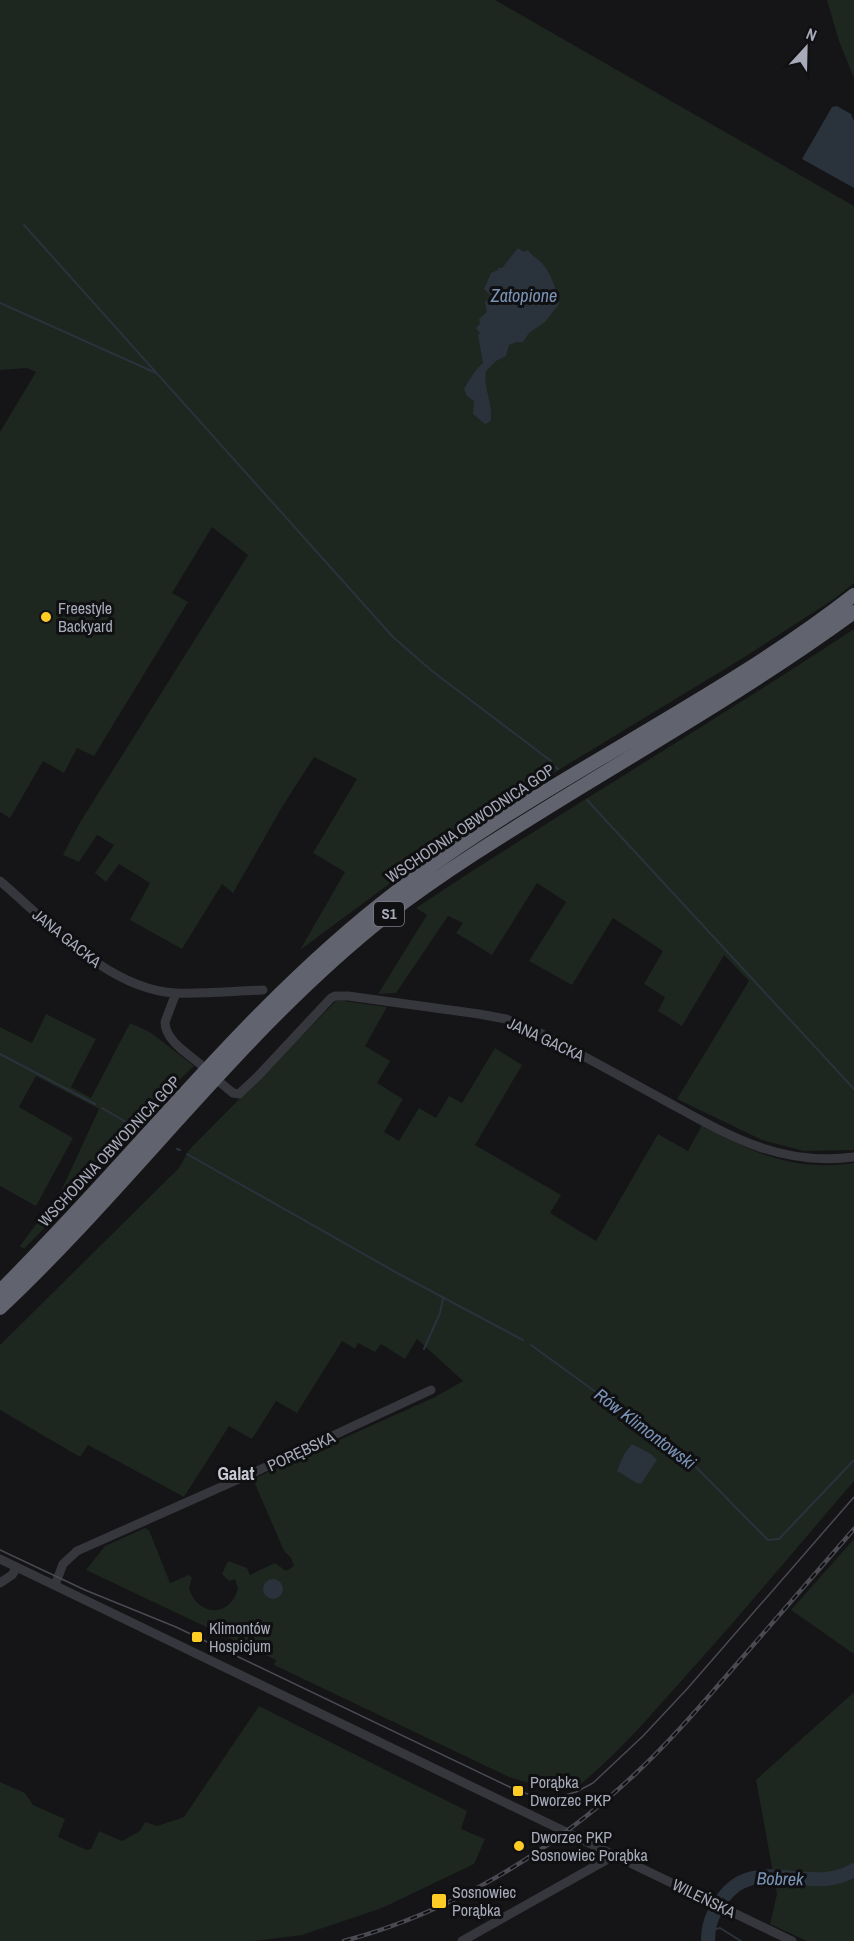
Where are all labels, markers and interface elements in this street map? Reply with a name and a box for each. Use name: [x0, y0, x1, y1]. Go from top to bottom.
north arrow: [776, 18, 836, 78]
text: N: [803, 22, 820, 46]
water label: Zatopione: [490, 283, 557, 308]
place label: Freestyle Backyard: [58, 597, 113, 637]
marker: Freestyle Backyard: [39, 610, 53, 624]
street label: WSCHODNIA OBWODNICA GOP: [381, 758, 559, 888]
road number: S1: [374, 902, 404, 926]
street label: JANA GACKA: [28, 904, 106, 973]
street label: JANA GACKA: [504, 1012, 588, 1066]
street label: WSCHODNIA OBWODNICA GOP: [33, 1071, 185, 1231]
water label: Rów Klimontowski: [589, 1382, 701, 1475]
street label: PORĘBSKA: [264, 1426, 339, 1476]
district label: Galat: [218, 1461, 255, 1486]
place label: Klimontów Hospicjum: [209, 1617, 271, 1657]
marker: Klimontów Hospicjum: [190, 1630, 204, 1644]
place label: Porąbka Dworzec PKP: [530, 1771, 611, 1811]
marker: Porąbka Dworzec PKP: [511, 1784, 525, 1798]
place label: Dworzec PKP Sosnowiec Porąbka: [531, 1826, 648, 1866]
marker: Dworzec PKP Sosnowiec Porąbka: [512, 1839, 526, 1853]
water label: Bobrek: [756, 1866, 804, 1891]
street label: WILEŃSKA: [669, 1873, 740, 1923]
place label: Sosnowiec Porąbka: [452, 1881, 517, 1921]
marker: Sosnowiec Porąbka: [430, 1892, 448, 1910]

